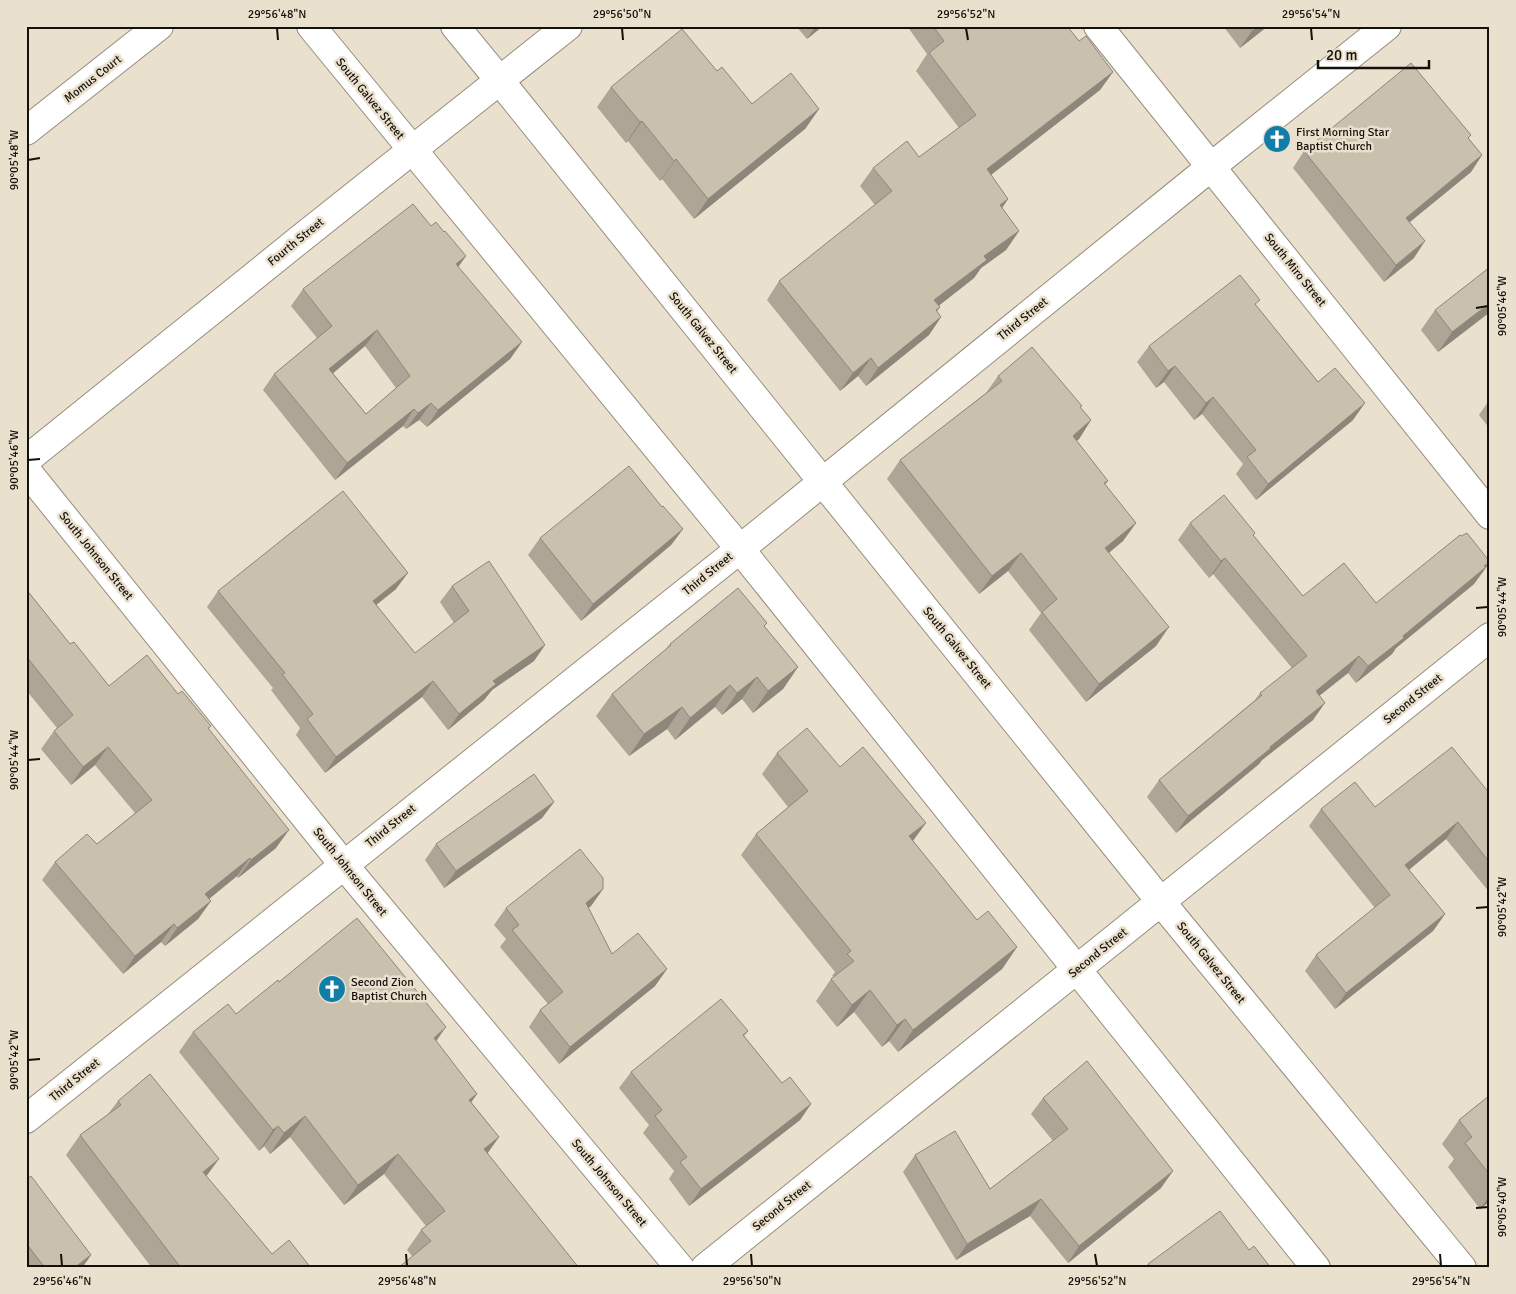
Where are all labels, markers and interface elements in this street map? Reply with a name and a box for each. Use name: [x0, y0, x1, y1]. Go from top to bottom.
text: 29°56'48"N: [248, 7, 306, 22]
text: 29°56'50"N: [593, 7, 651, 22]
text: 29°56'52"N: [937, 7, 995, 22]
text: 29°56'54"N: [1282, 7, 1340, 22]
scale bar: [1318, 38, 1430, 70]
text: 20 m: [1326, 46, 1357, 64]
street label: Momus Court: [61, 52, 125, 106]
street label: South Galvez Street: [333, 55, 407, 143]
church icon: First Morning Star Baptist Church: [1262, 124, 1292, 154]
place label: First Morning Star Baptist Church: [1296, 125, 1390, 154]
text: 90°05'48"W: [7, 130, 22, 190]
street label: Fourth Street: [265, 215, 327, 269]
street label: South Miro Street: [1261, 230, 1329, 310]
text: 90°05'46"W: [1495, 276, 1510, 336]
street label: South Galvez Street: [666, 289, 740, 377]
street label: Third Street: [995, 294, 1051, 344]
text: 90°05'46"W: [7, 430, 22, 490]
street label: South Johnson Street: [56, 509, 136, 603]
street label: Third Street: [680, 549, 736, 599]
text: 90°05'44"W: [1495, 577, 1510, 637]
street label: South Galvez Street: [920, 604, 994, 692]
street label: Second Street: [1381, 671, 1445, 727]
text: 90°05'44"W: [7, 730, 22, 790]
street label: Third Street: [363, 801, 419, 851]
street label: South Johnson Street: [310, 825, 390, 919]
text: 90°05'42"W: [1495, 877, 1510, 937]
street label: South Galvez Street: [1174, 919, 1248, 1007]
street label: Second Street: [1066, 925, 1130, 981]
church icon: Second Zion Baptist Church: [317, 974, 347, 1004]
place label: Second Zion Baptist Church: [351, 975, 427, 1004]
text: 90°05'42"W: [7, 1030, 22, 1090]
street label: Third Street: [47, 1055, 103, 1105]
street label: South Johnson Street: [568, 1136, 650, 1230]
text: 90°05'40"W: [1495, 1177, 1510, 1237]
street label: Second Street: [750, 1178, 814, 1234]
text: 29°56'46"N: [33, 1274, 91, 1289]
text: 29°56'48"N: [378, 1274, 436, 1289]
text: 29°56'50"N: [723, 1274, 781, 1289]
text: 29°56'52"N: [1068, 1274, 1126, 1289]
text: 29°56'54"N: [1412, 1274, 1470, 1289]

